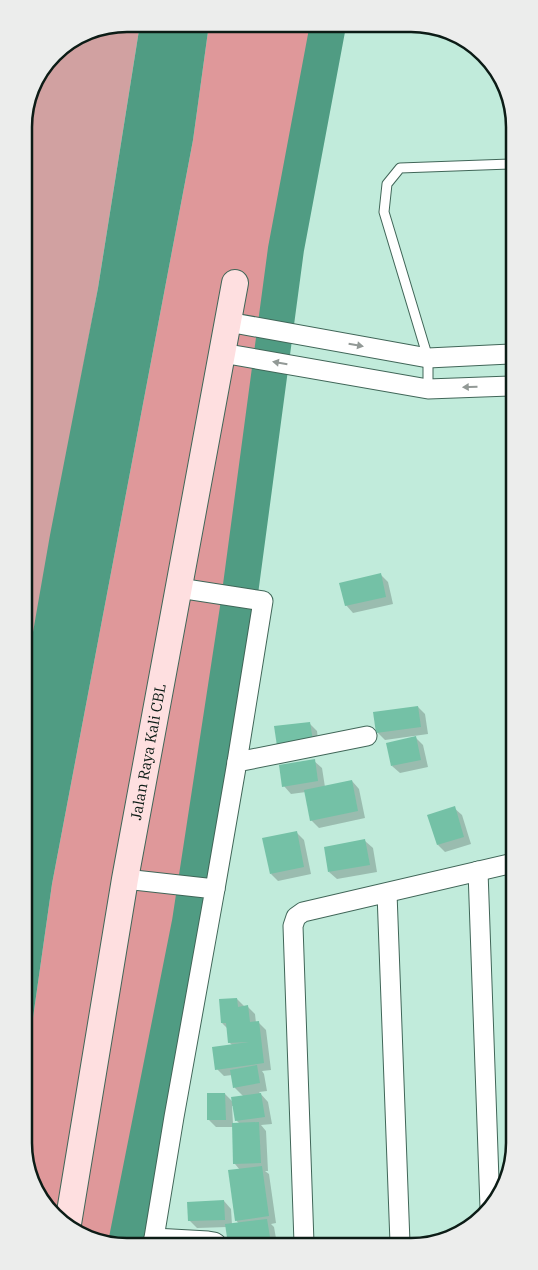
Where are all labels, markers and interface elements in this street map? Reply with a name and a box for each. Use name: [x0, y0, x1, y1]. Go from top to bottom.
one-way arrow: [349, 341, 364, 349]
one-way arrow: [272, 359, 288, 367]
one-way arrow: [461, 384, 477, 392]
street label: Jalan Raya Kali CBL: [126, 682, 170, 822]

